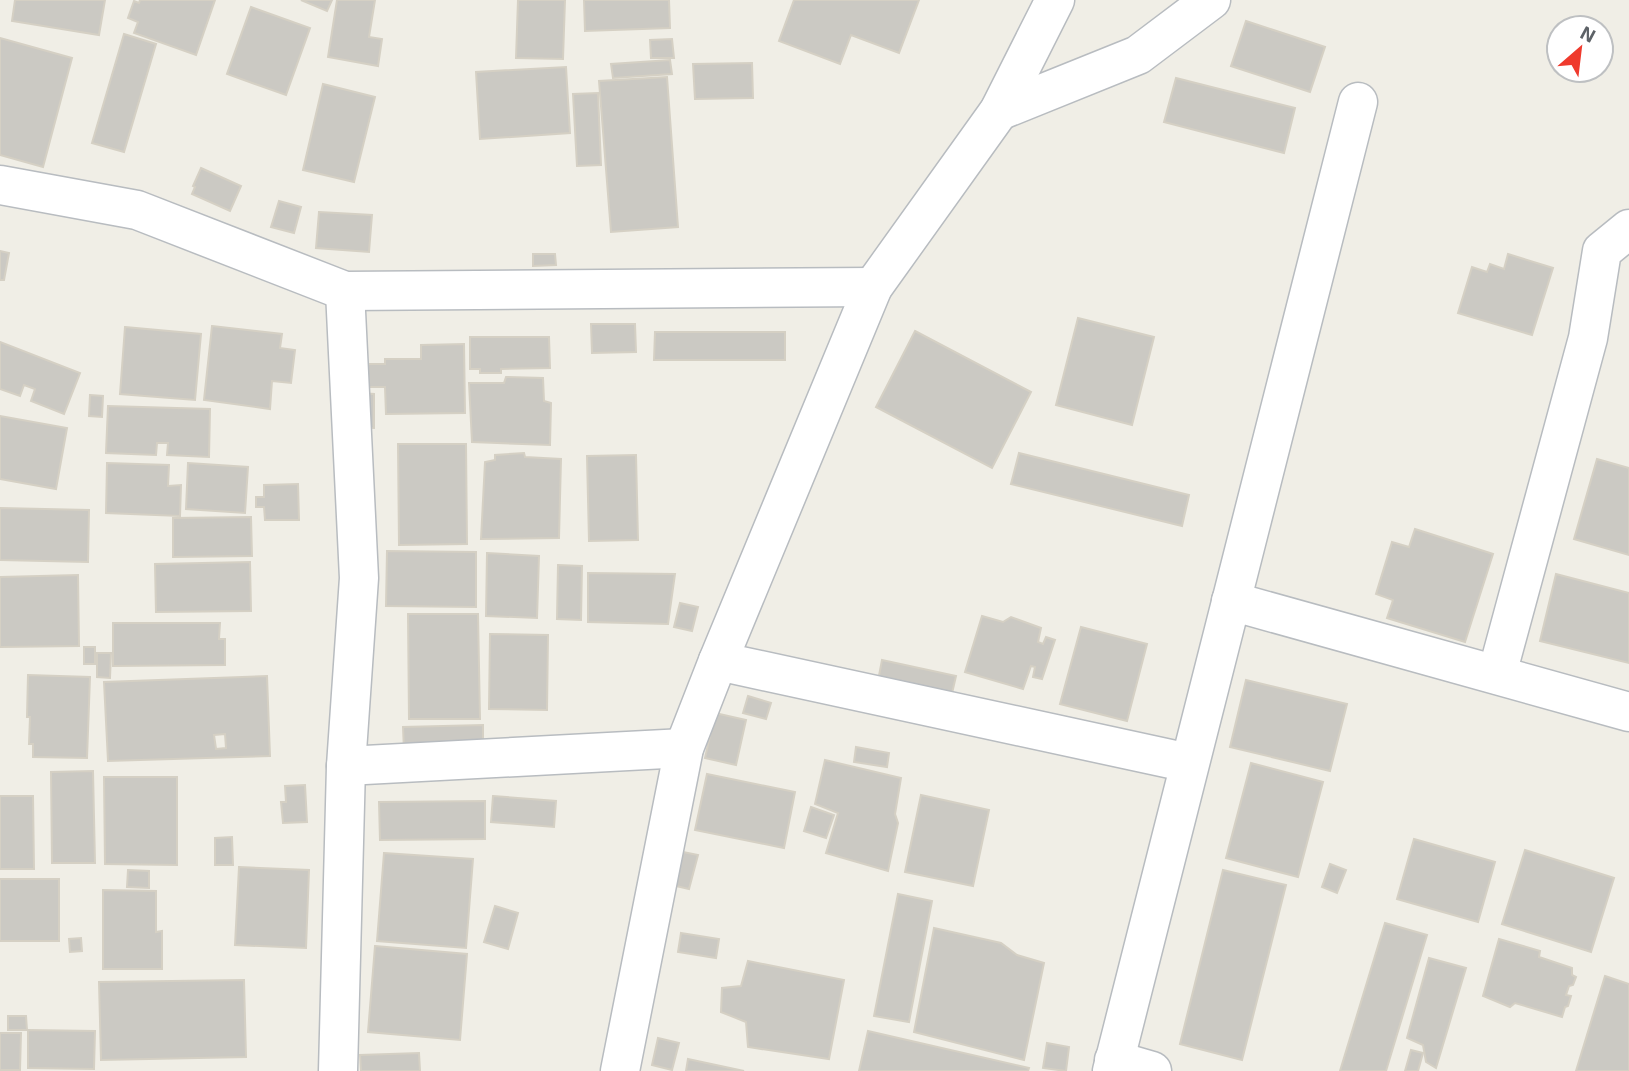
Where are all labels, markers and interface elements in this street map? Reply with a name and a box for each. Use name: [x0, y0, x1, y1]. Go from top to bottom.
north arrow: [1545, 14, 1615, 84]
text: N: [1577, 20, 1600, 47]

